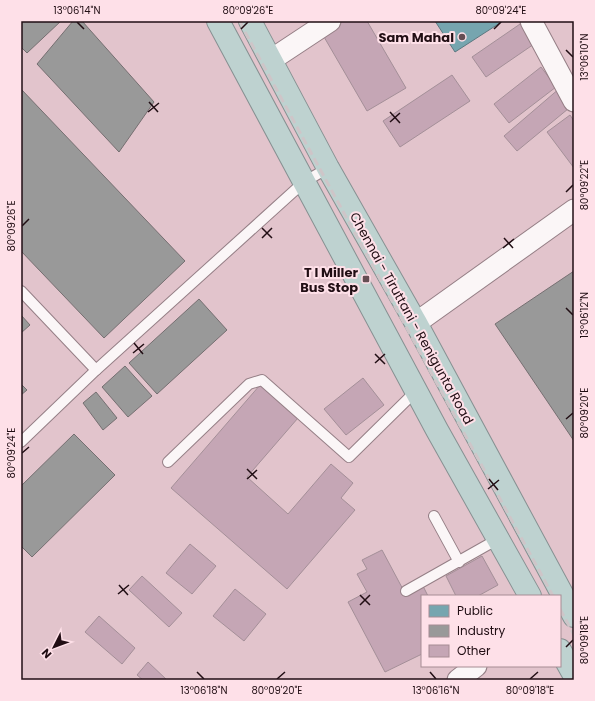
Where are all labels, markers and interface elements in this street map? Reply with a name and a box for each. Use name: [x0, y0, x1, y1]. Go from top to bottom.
text: 13°06'14"N: [54, 3, 100, 18]
text: 80°09'26"E: [222, 3, 274, 18]
text: 80°09'24"E: [476, 3, 526, 18]
place label: Sam Mahal: [378, 28, 454, 47]
marker: Sam Mahal: [457, 32, 467, 42]
text: 13°06'10"N: [577, 34, 592, 80]
text: 80°09'22"E: [577, 160, 592, 210]
text: 80°09'26"E: [4, 200, 19, 252]
street label: Chennai - Tiruttani - Renigunta Road: [345, 209, 478, 428]
place label: T I Miller Bus Stop: [300, 263, 358, 297]
marker: T I Miller Bus Stop: [361, 274, 371, 284]
text: 13°06'12"N: [577, 292, 592, 338]
text: 80°09'20"E: [577, 388, 592, 438]
text: 80°09'24"E: [4, 428, 19, 478]
legend: [421, 595, 561, 667]
text: Public: [457, 602, 493, 619]
text: 80°09'18"E: [577, 616, 592, 664]
text: Industry: [457, 622, 506, 639]
north arrow: [34, 627, 74, 667]
text: Other: [457, 642, 491, 659]
text: N: [38, 645, 55, 662]
text: 13°06'18"N: [181, 683, 227, 698]
text: 80°09'20"E: [252, 683, 302, 698]
text: 13°06'16"N: [413, 683, 459, 698]
text: 80°09'18"E: [506, 683, 554, 698]

